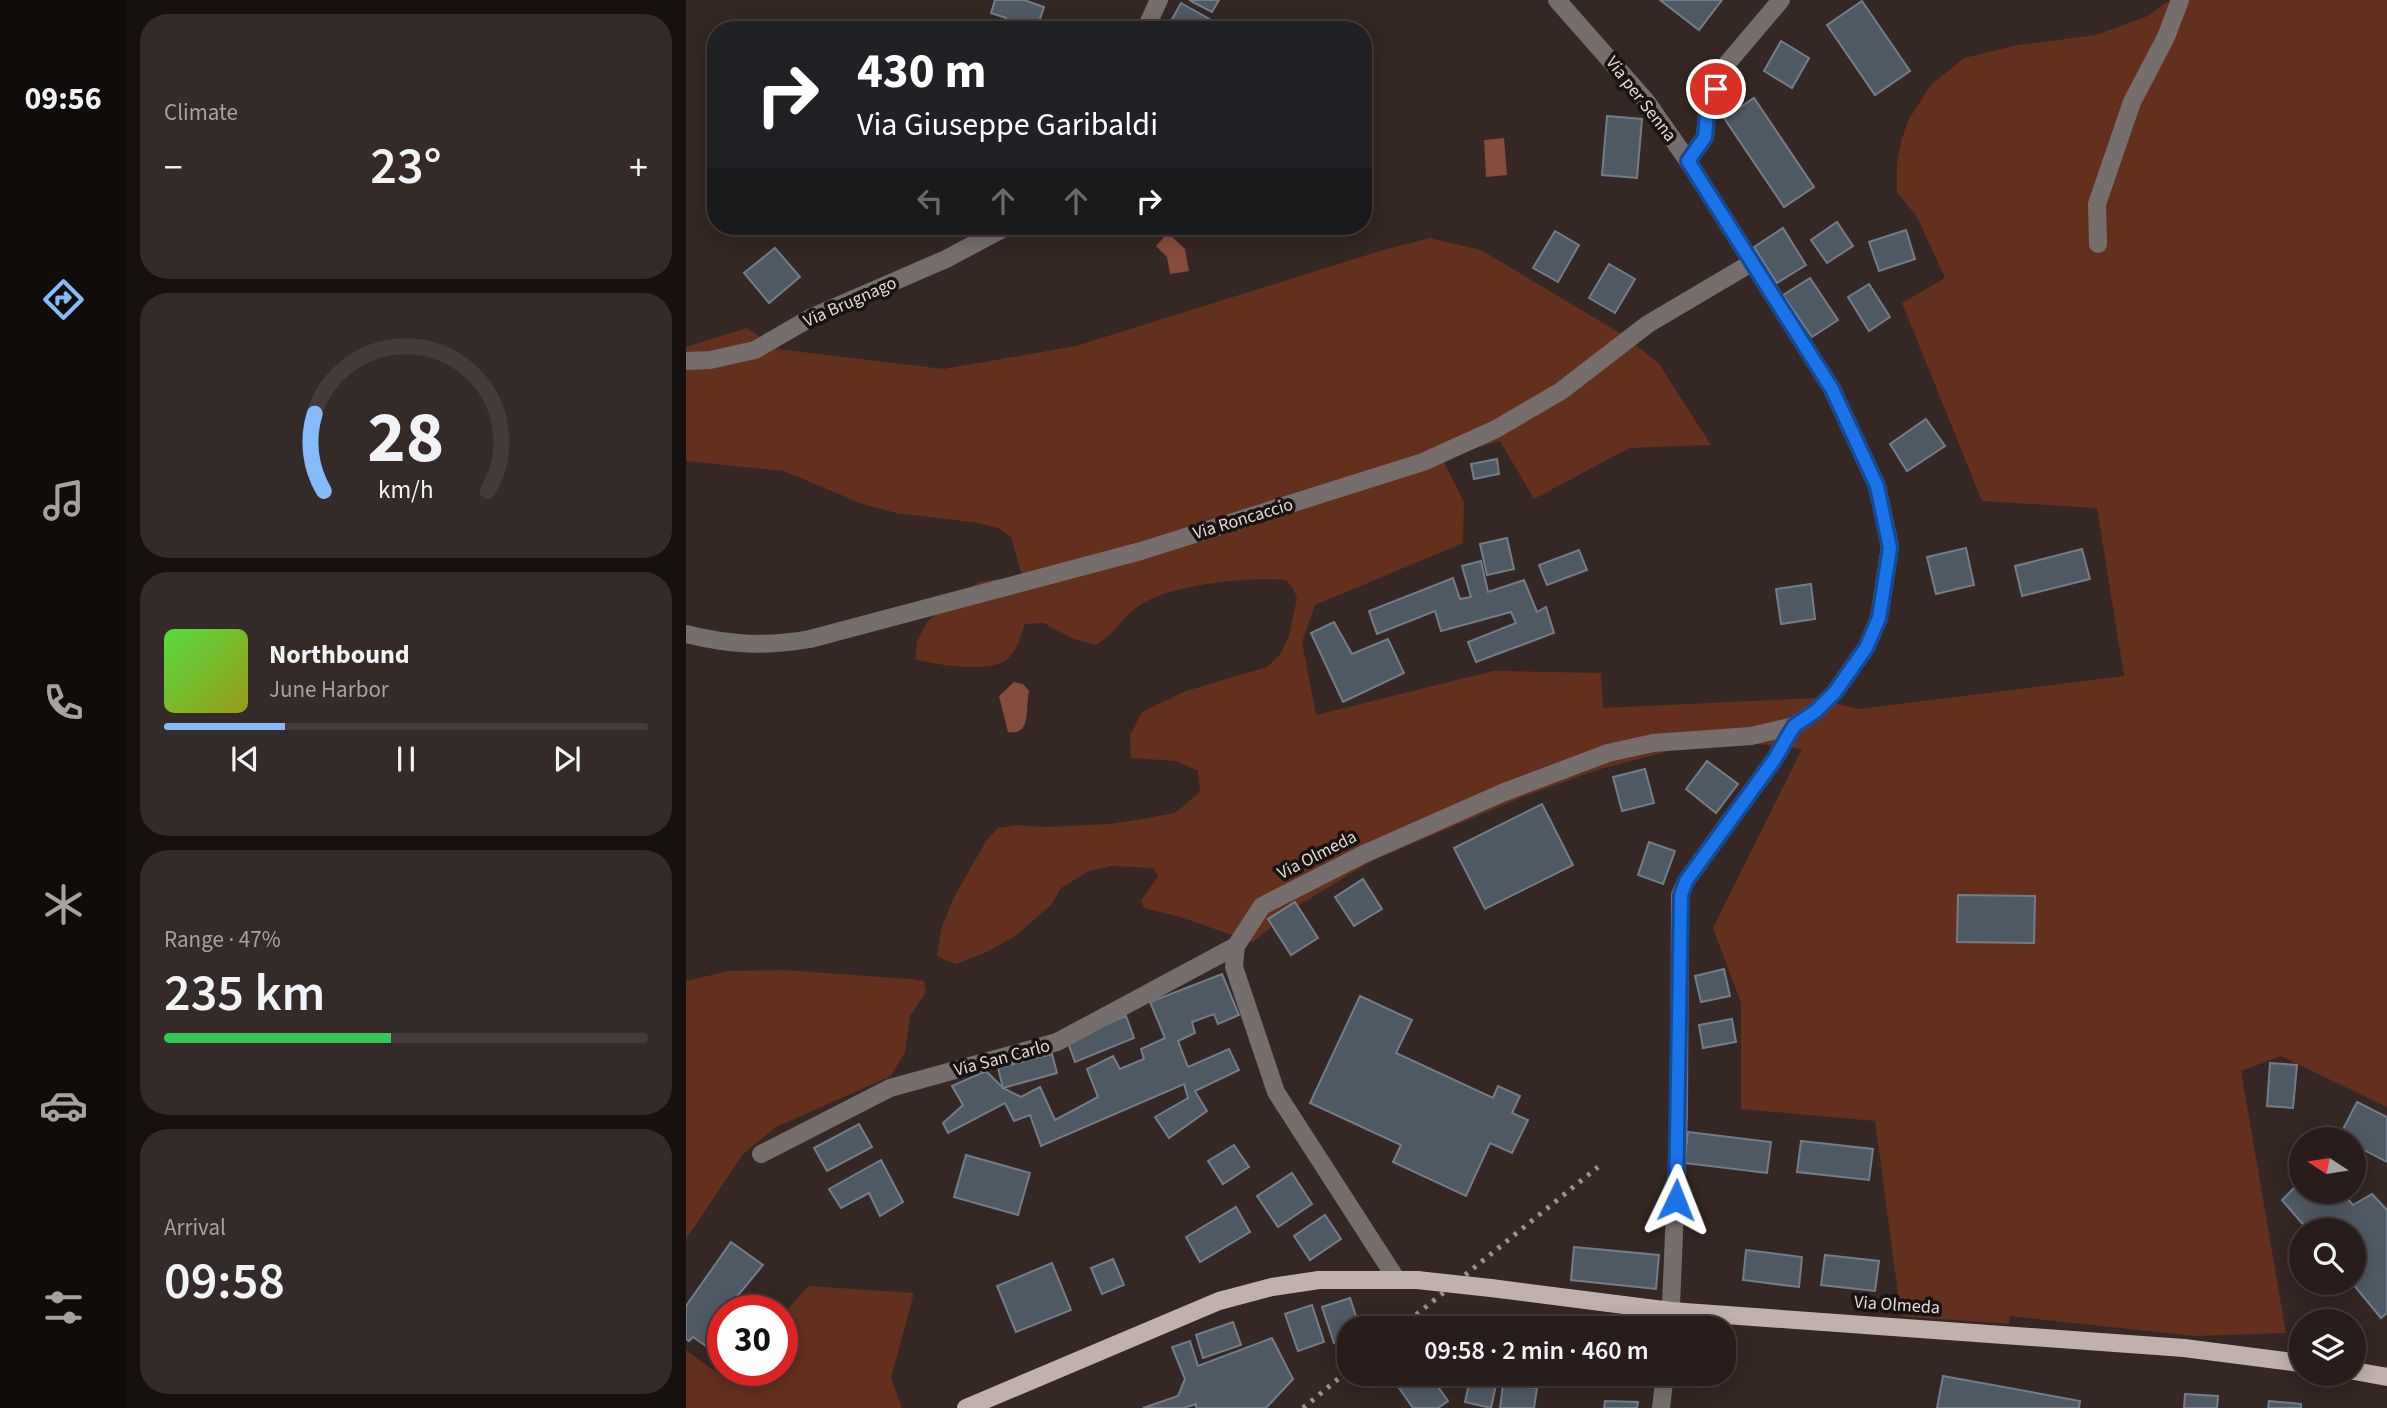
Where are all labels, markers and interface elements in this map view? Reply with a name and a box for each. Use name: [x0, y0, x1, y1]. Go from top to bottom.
text: 430 m: [857, 37, 986, 107]
icon: right: [742, 49, 833, 140]
street label: Via per Senna: [1600, 51, 1682, 147]
pin: [1686, 59, 1746, 119]
icon: arrive: [1697, 70, 1735, 108]
text: 09:56: [24, 76, 102, 122]
text: Climate: [164, 96, 238, 129]
text: Via Giuseppe Garibaldi: [857, 102, 1158, 148]
text: 23°: [370, 130, 442, 204]
text: −: [164, 141, 183, 195]
text: +: [629, 141, 648, 195]
icon: left: [911, 182, 949, 220]
icon: ahead: [984, 182, 1022, 220]
icon: ahead: [1057, 182, 1095, 220]
icon: right: [1130, 182, 1168, 220]
street label: Via Brugnago: [799, 270, 901, 334]
icon: directions: [39, 275, 88, 324]
text: 28: [368, 387, 444, 491]
text: km/h: [378, 472, 434, 508]
icon: music: [39, 476, 88, 525]
street label: Via Roncaccio: [1190, 492, 1296, 546]
text: Northbound: [269, 636, 410, 673]
text: June Harbor: [269, 673, 389, 706]
icon: phone: [39, 678, 88, 727]
icon: previous: [226, 740, 264, 778]
icon: pause: [387, 740, 425, 778]
icon: next: [548, 740, 586, 778]
street label: Via Olmeda: [1273, 824, 1361, 886]
icon: climate: [39, 880, 88, 929]
text: Range · 47%: [164, 923, 281, 956]
text: 235 km: [164, 957, 325, 1031]
street label: Via San Carlo: [951, 1033, 1053, 1083]
icon: car: [39, 1081, 88, 1130]
north arrow: [2289, 1127, 2366, 1204]
map controls: [2289, 1127, 2366, 1386]
position arrow: [1639, 1163, 1713, 1237]
text: Arrival: [164, 1211, 226, 1244]
button: search: [2289, 1218, 2366, 1295]
text: 09:58: [164, 1245, 285, 1319]
icon: filters: [39, 1283, 88, 1332]
street label: Via Olmeda: [1853, 1290, 1941, 1320]
speed limit sign: 30: [707, 1295, 798, 1386]
button: layers: [2289, 1309, 2366, 1386]
text: 09:58 · 2 min · 460 m: [1424, 1332, 1649, 1369]

